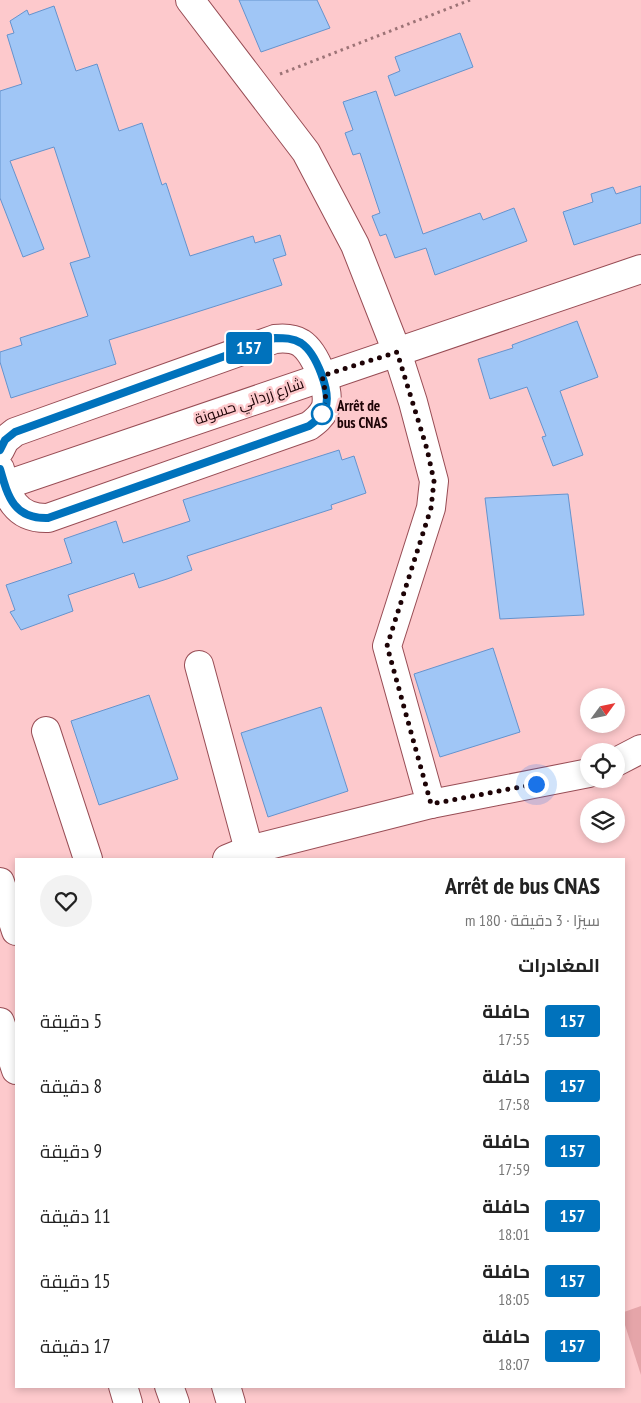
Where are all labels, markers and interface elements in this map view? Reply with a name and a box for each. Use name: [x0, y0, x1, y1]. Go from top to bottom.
line badge: 157: [220, 332, 278, 364]
text: 157: [236, 336, 262, 359]
street label: شارع زرداني حسونة: [192, 373, 307, 431]
place label: Arrêt de bus CNAS: [336, 396, 388, 432]
marker: Arrêt de bus CNAS: [311, 403, 333, 425]
north arrow: [580, 688, 625, 732]
map controls: [580, 688, 625, 843]
button: locate: [580, 743, 625, 788]
your location: [524, 772, 549, 797]
button: layers: [580, 798, 625, 843]
text: Arrêt de bus CNAS: [445, 870, 600, 901]
button: heart: [40, 875, 92, 927]
text: سيرًا · 3 دقيقة · 180 m: [465, 910, 600, 930]
text: المغادرات: [518, 953, 600, 977]
text: حافلة: [482, 999, 530, 1023]
text: 5 دقيقة: [40, 1009, 102, 1033]
text: 157: [560, 1009, 585, 1032]
text: 17:55: [498, 1029, 530, 1049]
text: حافلة: [482, 1064, 530, 1088]
text: 8 دقيقة: [40, 1074, 102, 1098]
text: 157: [560, 1074, 585, 1097]
text: 17:58: [498, 1094, 530, 1114]
text: حافلة: [482, 1129, 530, 1153]
text: 9 دقيقة: [40, 1139, 102, 1163]
text: 157: [560, 1139, 585, 1162]
text: 17:59: [498, 1159, 530, 1179]
text: حافلة: [482, 1194, 530, 1218]
text: 11 دقيقة: [40, 1204, 111, 1228]
text: 157: [560, 1204, 585, 1227]
text: 18:01: [498, 1224, 530, 1244]
text: حافلة: [482, 1259, 530, 1283]
text: 15 دقيقة: [40, 1269, 111, 1293]
text: 157: [560, 1269, 585, 1292]
text: 18:05: [498, 1289, 530, 1309]
text: حافلة: [482, 1324, 530, 1348]
text: 17 دقيقة: [40, 1334, 111, 1358]
text: 157: [560, 1334, 585, 1357]
text: 18:07: [498, 1354, 530, 1374]

